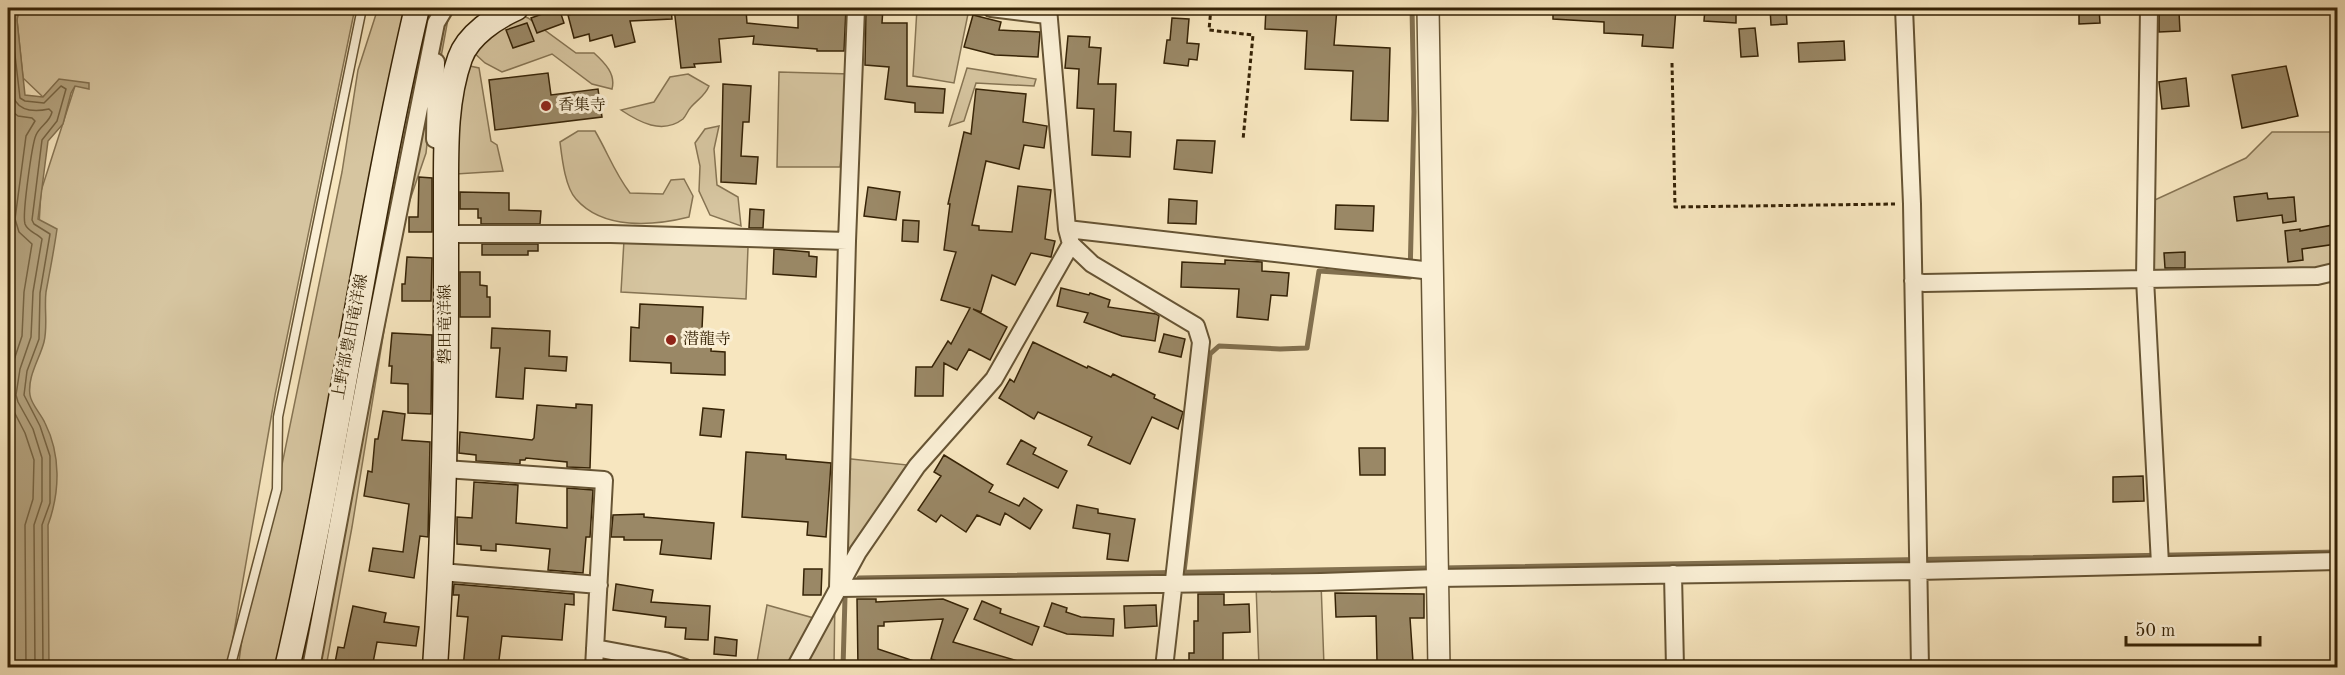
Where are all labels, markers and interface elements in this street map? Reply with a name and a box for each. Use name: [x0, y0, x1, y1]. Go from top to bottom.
place label: 香集寺: [558, 96, 606, 114]
marker: 香集寺: [539, 99, 553, 113]
street label: 上野部豊田竜洋線: [329, 272, 371, 401]
street label: 磐田竜洋線: [436, 284, 454, 364]
place label: 潜龍寺: [683, 330, 731, 348]
marker: 潜龍寺: [664, 333, 678, 347]
scale bar: [2126, 609, 2260, 647]
text: 50 m: [2135, 622, 2175, 640]

